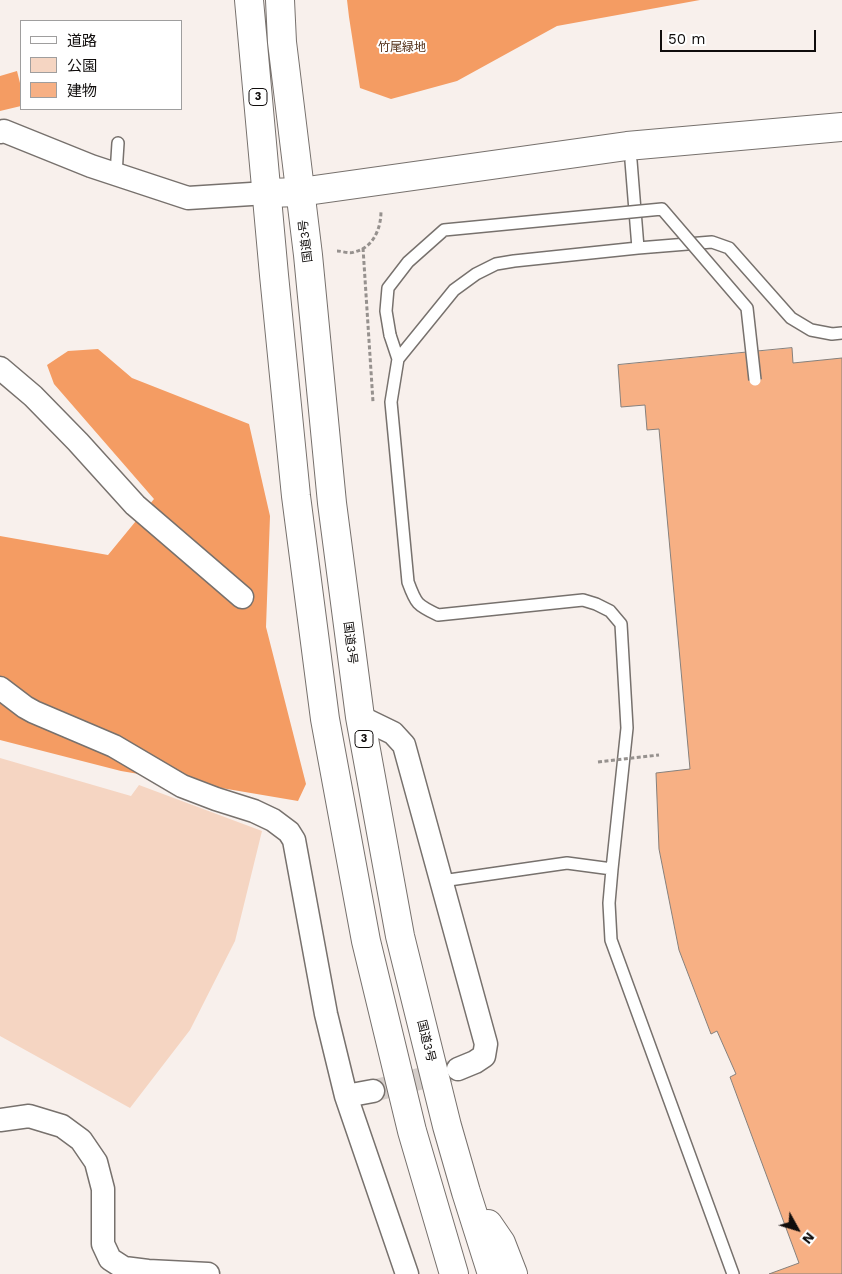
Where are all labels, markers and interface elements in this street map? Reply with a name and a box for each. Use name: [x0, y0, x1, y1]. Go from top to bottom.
legend: [20, 20, 182, 110]
scale bar: [662, 20, 818, 52]
text: 50 m: [668, 30, 705, 48]
text: 道路: [67, 32, 97, 50]
park label: 竹尾緑地: [378, 40, 426, 54]
text: 公園: [67, 57, 97, 75]
text: 建物: [67, 82, 97, 100]
road number: 3: [249, 88, 267, 105]
street label: 国道3号: [296, 219, 316, 263]
street label: 国道3号: [340, 621, 360, 665]
road number: 3: [355, 731, 373, 748]
street label: 国道3号: [414, 1018, 438, 1064]
north arrow: [772, 1204, 822, 1254]
text: N: [799, 1229, 818, 1248]

